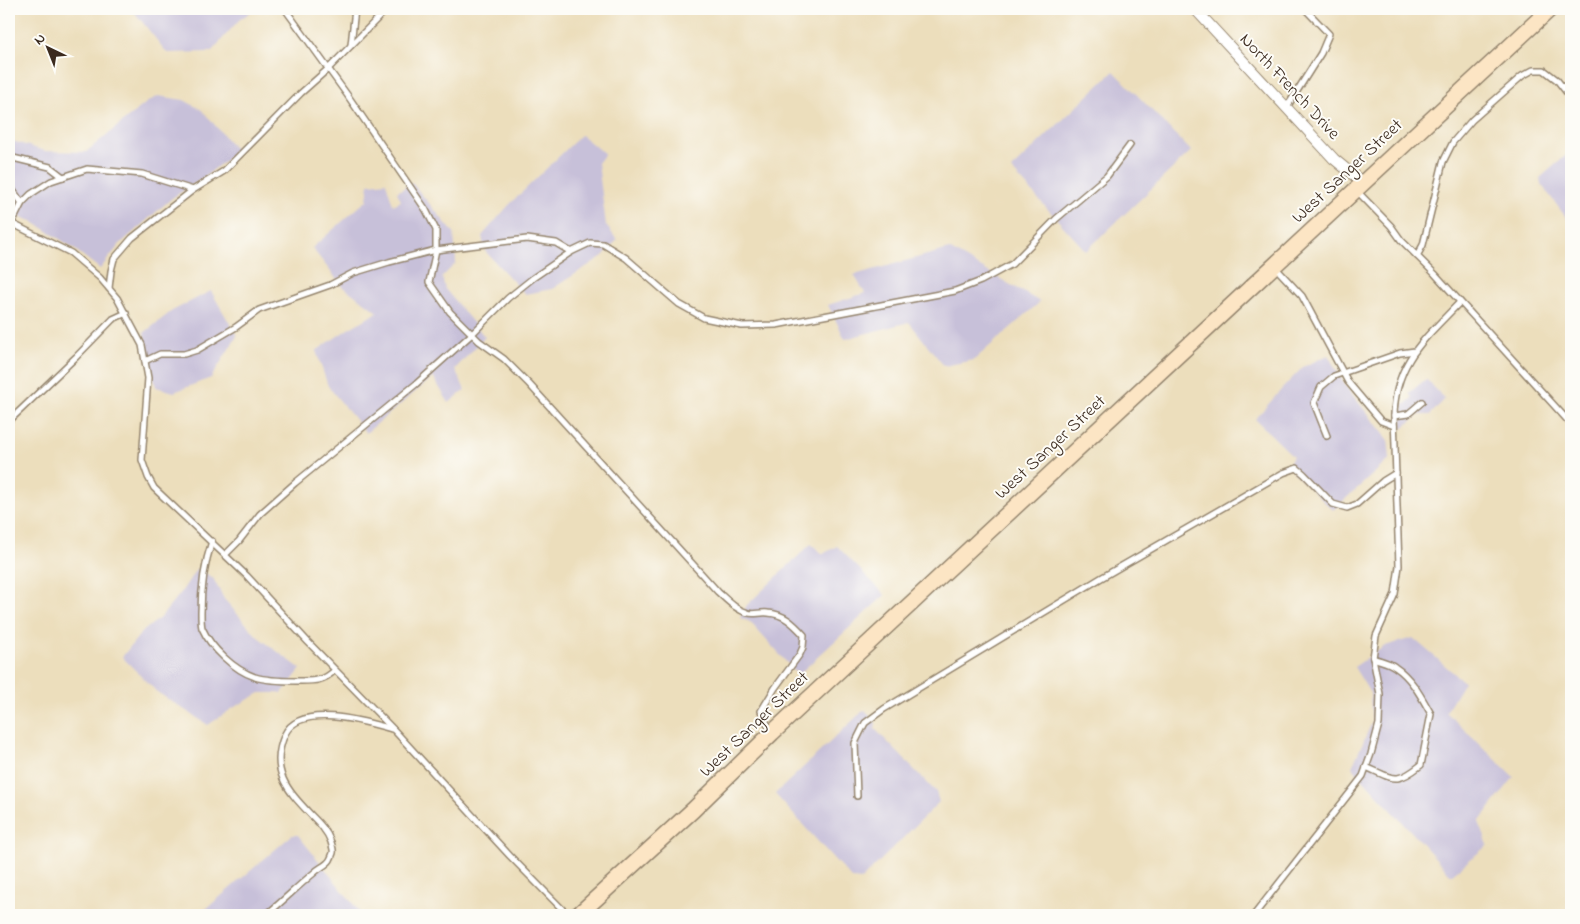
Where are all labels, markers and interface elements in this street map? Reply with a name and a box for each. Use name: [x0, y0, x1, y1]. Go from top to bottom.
north arrow: [22, 22, 72, 72]
street label: North French Drive: [1233, 28, 1346, 147]
text: N: [30, 29, 51, 50]
street label: West Sanger Street: [1287, 114, 1410, 231]
street label: West Sanger Street: [990, 390, 1113, 507]
street label: West Sanger Street: [694, 666, 816, 785]

